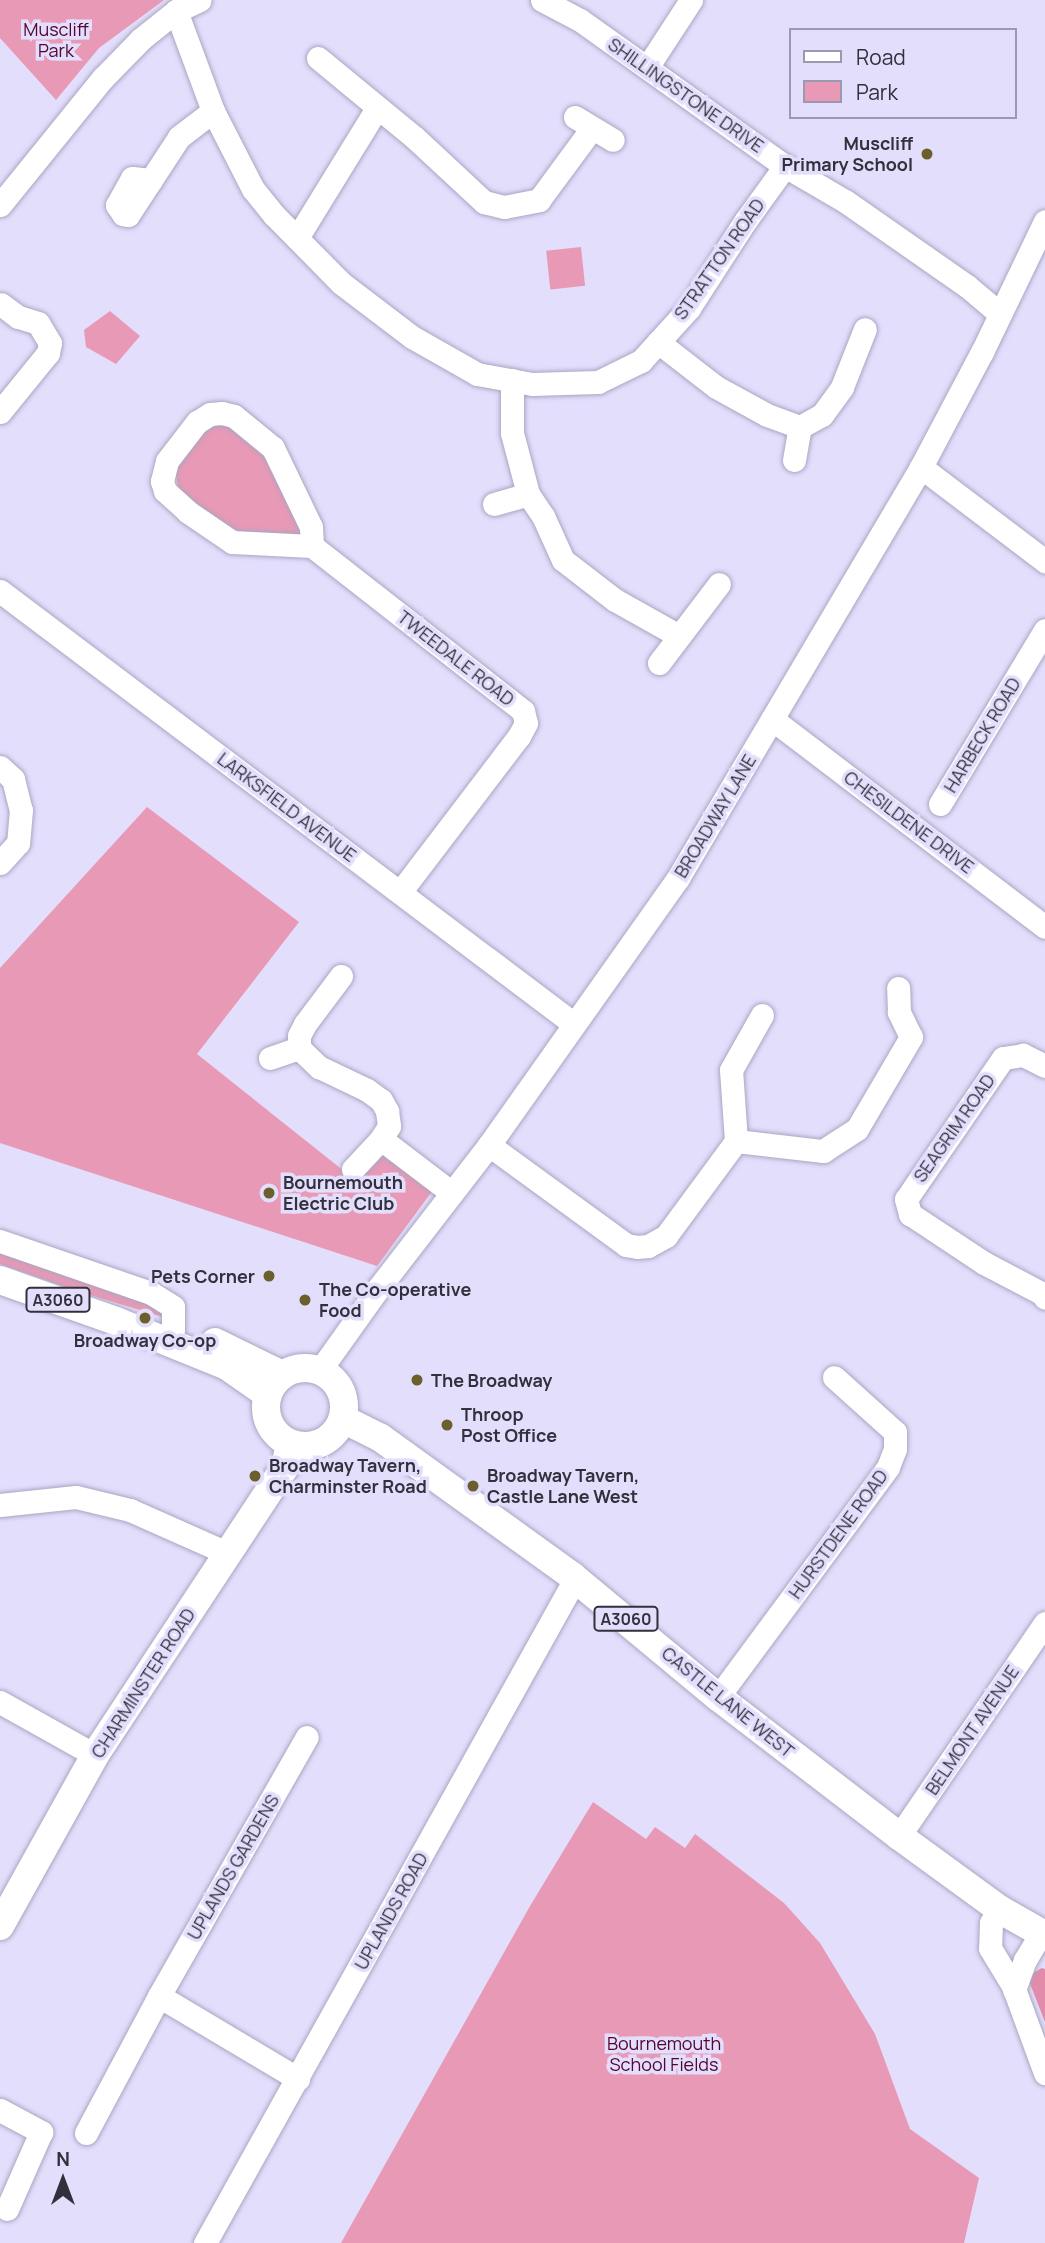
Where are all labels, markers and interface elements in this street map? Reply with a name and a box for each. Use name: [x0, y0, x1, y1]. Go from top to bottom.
park label: Muscliff Park: [23, 19, 89, 61]
legend: [790, 28, 1017, 119]
street label: SHILLINGSTONE DRIVE: [604, 33, 768, 157]
text: Road: [856, 43, 906, 71]
text: Park: [856, 78, 898, 106]
place label: Muscliff Primary School: [781, 133, 913, 176]
marker: Muscliff Primary School: [919, 146, 935, 162]
street label: STRATTON ROAD: [669, 194, 769, 324]
street label: TWEEDALE ROAD: [393, 606, 519, 710]
street label: HARBECK ROAD: [939, 673, 1025, 797]
street label: LARKSFIELD AVENUE: [213, 748, 361, 866]
street label: BROADWAY LANE: [670, 750, 760, 882]
street label: CHESILDENE DRIVE: [840, 766, 978, 878]
street label: SEAGRIM ROAD: [909, 1070, 999, 1186]
place label: Bournemouth Electric Club: [283, 1172, 403, 1214]
marker: Bournemouth Electric Club: [261, 1185, 277, 1201]
place label: Pets Corner: [151, 1265, 255, 1287]
marker: Pets Corner: [261, 1268, 277, 1284]
place label: The Co-operative Food: [319, 1279, 471, 1322]
road number: A3060: [25, 1288, 91, 1312]
marker: The Co-operative Food: [297, 1292, 313, 1308]
marker: Broadway Co-op: [137, 1310, 153, 1326]
place label: Broadway Co-op: [74, 1329, 216, 1351]
place label: The Broadway: [431, 1369, 552, 1391]
marker: The Broadway: [409, 1372, 425, 1388]
place label: Throop Post Office: [461, 1404, 557, 1446]
marker: Throop Post Office: [439, 1417, 455, 1433]
place label: Broadway Tavern, Charminster Road: [269, 1455, 427, 1498]
place label: Broadway Tavern, Castle Lane West: [487, 1465, 639, 1508]
street label: HURSTDENE ROAD: [784, 1465, 892, 1603]
marker: Broadway Tavern, Charminster Road: [247, 1468, 263, 1484]
marker: Broadway Tavern, Castle Lane West: [465, 1478, 481, 1494]
street label: CHARMINSTER ROAD: [87, 1604, 199, 1762]
road number: A3060: [593, 1606, 659, 1632]
street label: CASTLE LANE WEST: [658, 1642, 798, 1762]
street label: BELMONT AVENUE: [921, 1661, 1023, 1799]
street label: UPLANDS GARDENS: [183, 1791, 283, 1943]
street label: UPLANDS ROAD: [350, 1849, 432, 1973]
park label: Bournemouth School Fields: [607, 2033, 721, 2076]
north arrow: [28, 2145, 98, 2215]
text: N: [56, 2146, 70, 2172]

